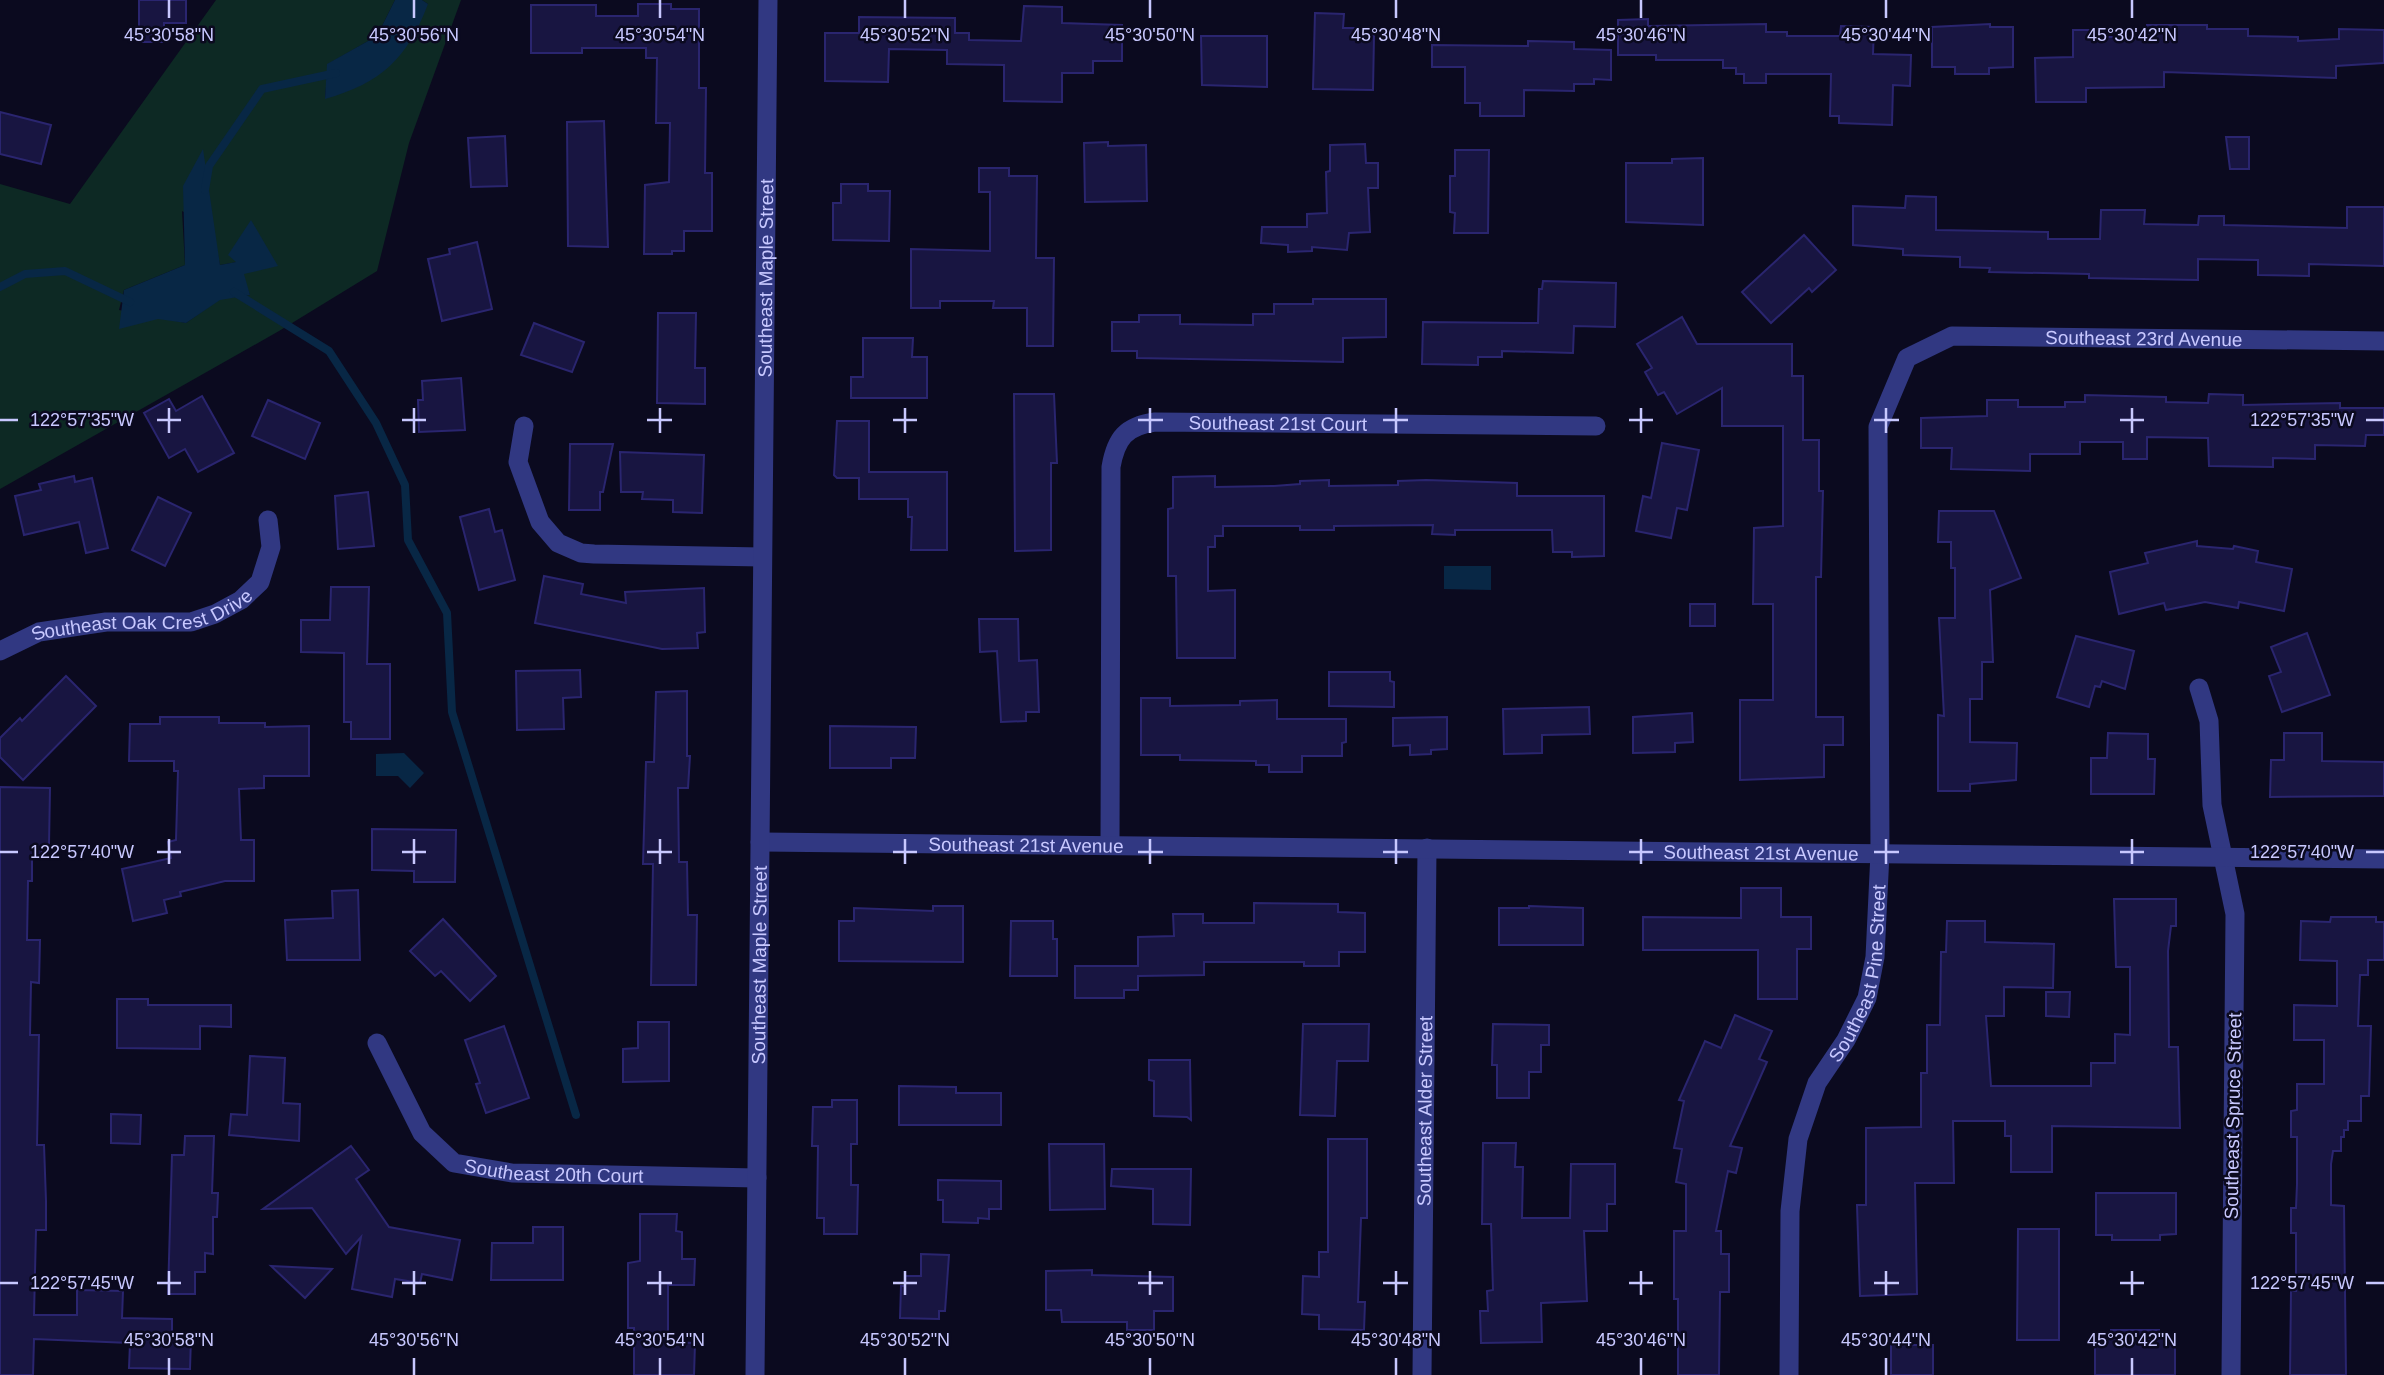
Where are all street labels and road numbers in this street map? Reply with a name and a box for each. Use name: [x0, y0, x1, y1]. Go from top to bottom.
street label: Southeast Maple Street: [754, 178, 777, 378]
street label: Southeast 23rd Avenue: [2045, 327, 2243, 350]
street label: Southeast 21st Court: [1188, 412, 1368, 434]
street label: Southeast Oak Crest Drive: [28, 585, 256, 645]
street label: Southeast 21st Avenue: [928, 833, 1124, 856]
street label: Southeast 21st Avenue: [1663, 841, 1859, 864]
street label: Southeast Maple Street: [747, 865, 770, 1064]
street label: Southeast Pine Street: [1824, 884, 1889, 1066]
street label: Southeast Spruce Street: [2221, 1012, 2245, 1220]
street label: Southeast Alder Street: [1413, 1015, 1436, 1206]
street label: Southeast 20th Court: [463, 1154, 644, 1186]

